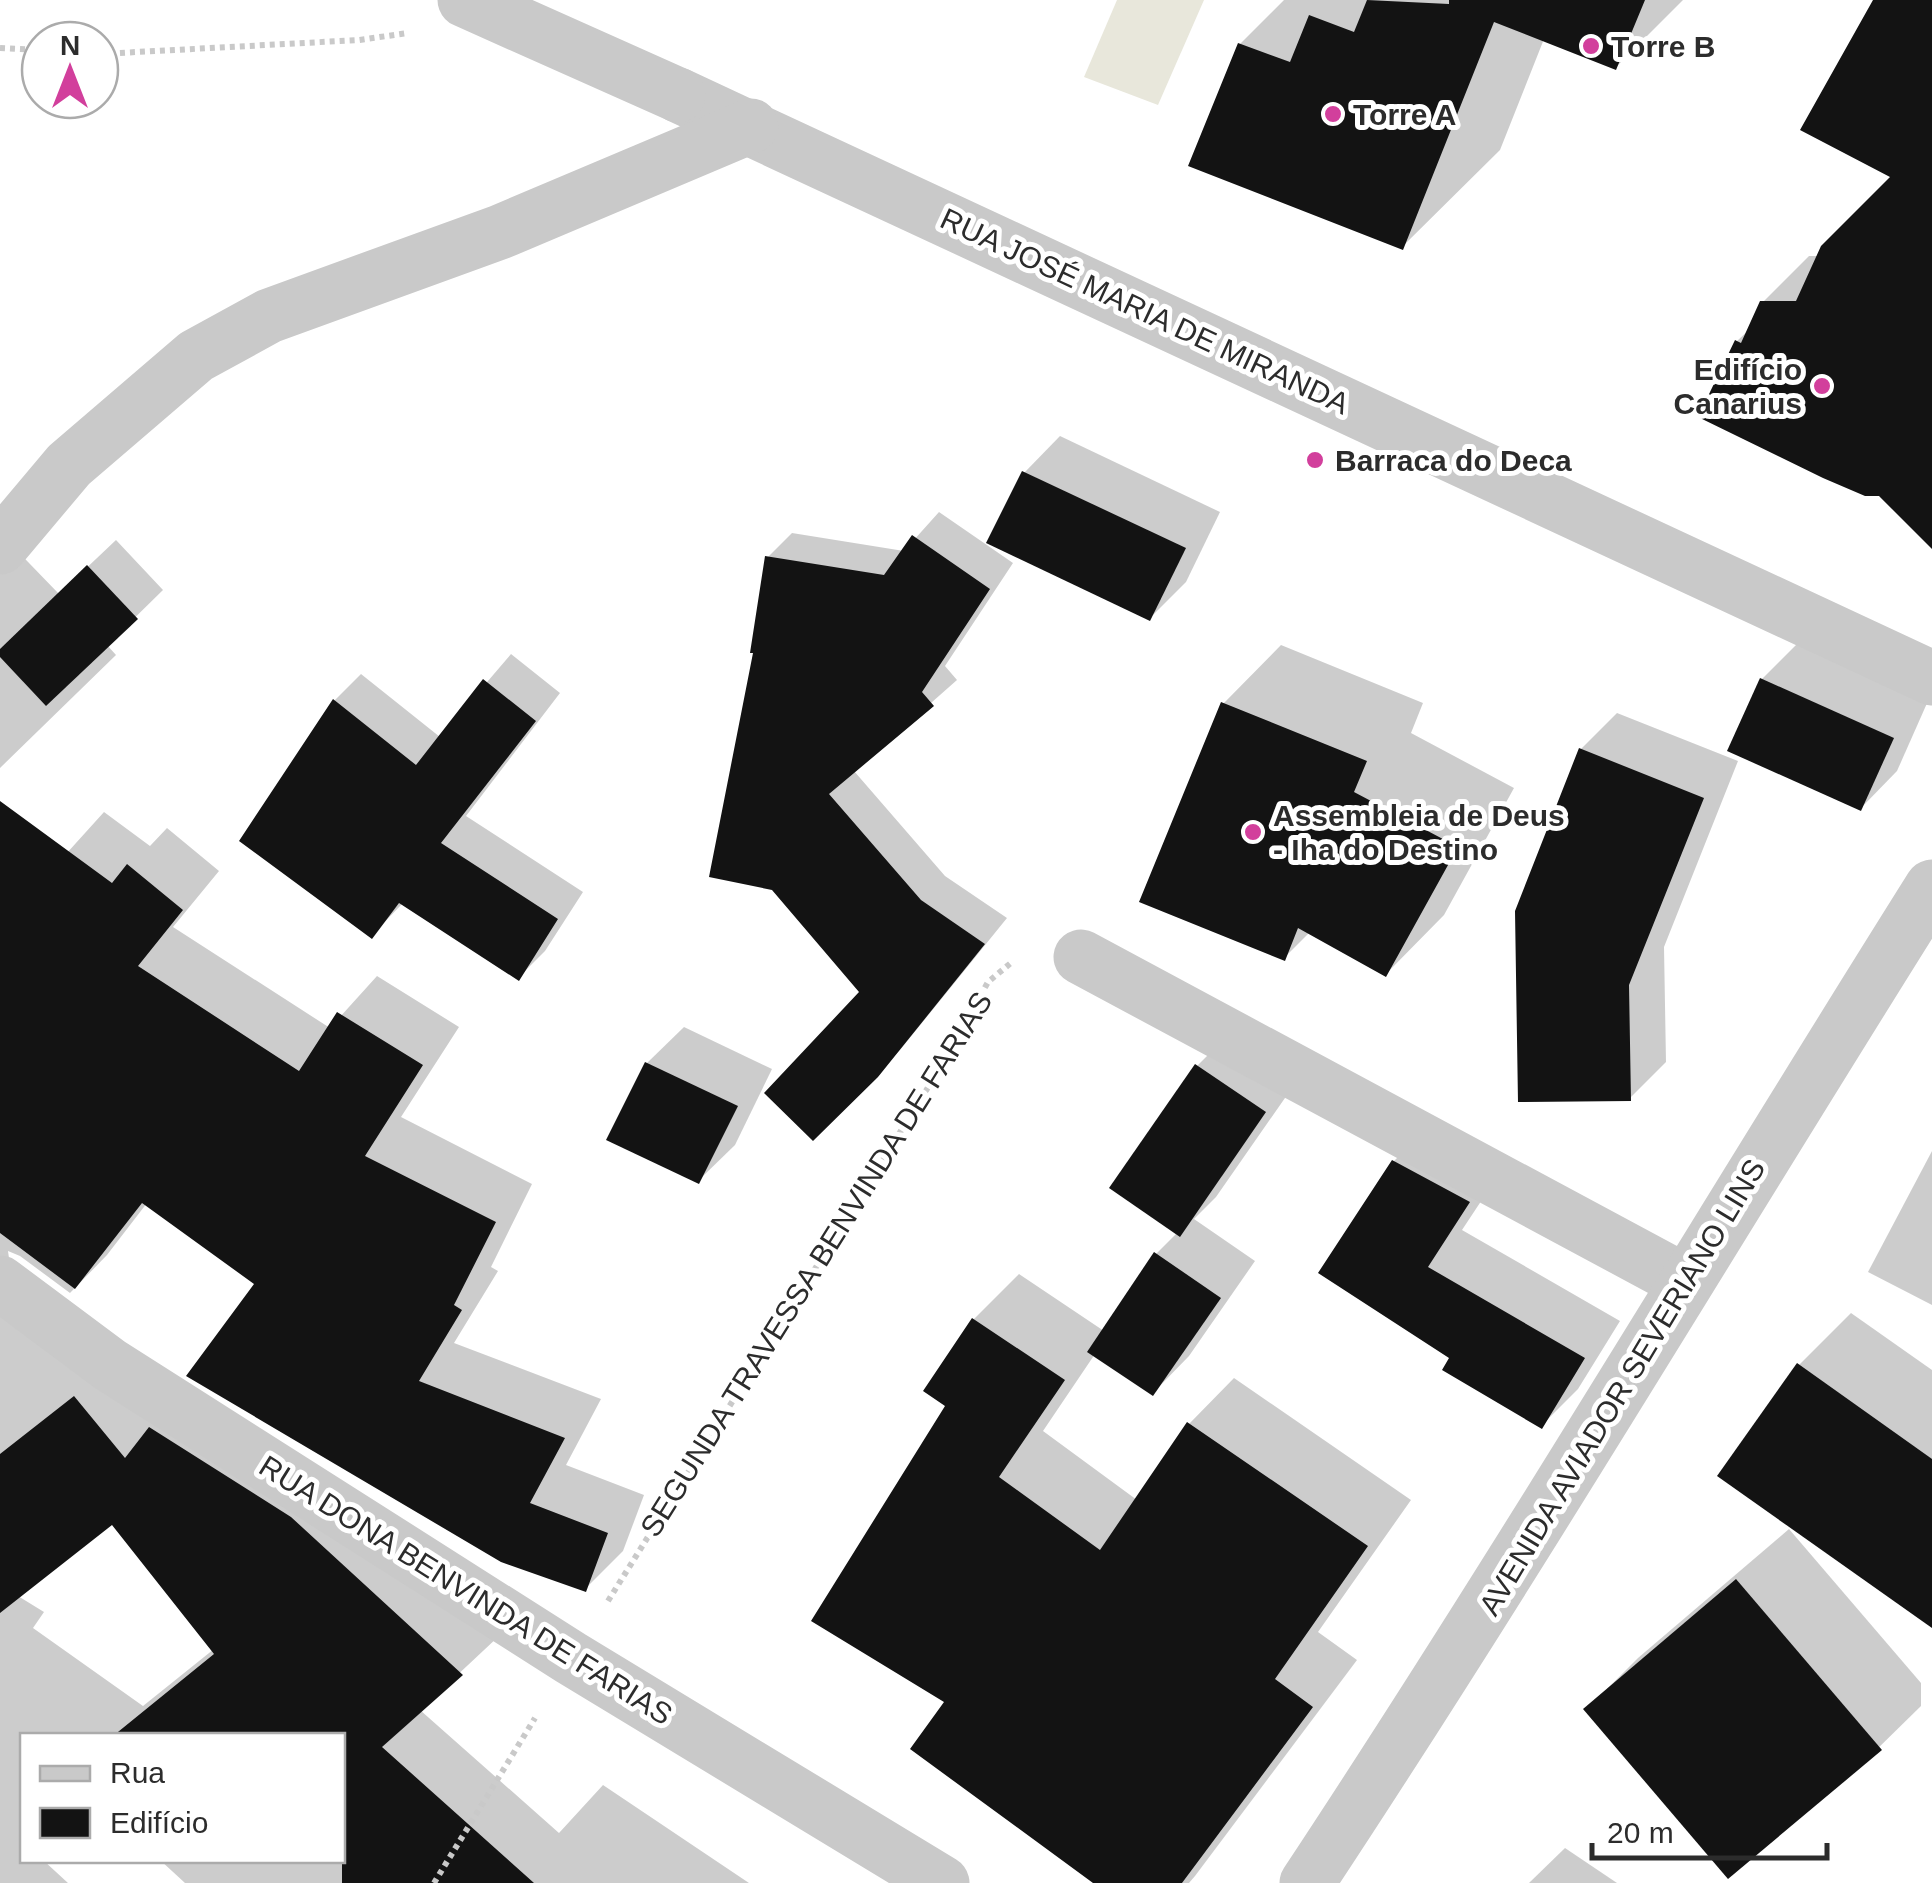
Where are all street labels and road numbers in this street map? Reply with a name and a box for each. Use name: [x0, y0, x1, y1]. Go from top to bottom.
street label: RUA JOSÉ MARIA DE MIRANDA: [936, 202, 1354, 420]
street label: SEGUNDA TRAVESSA BENVINDA DE FARIAS: [634, 986, 998, 1542]
street label: AVENIDA AVIADOR SEVERIANO LINS: [1472, 1153, 1772, 1621]
street label: RUA DONA BENVINDA DE FARIAS: [254, 1449, 678, 1731]

